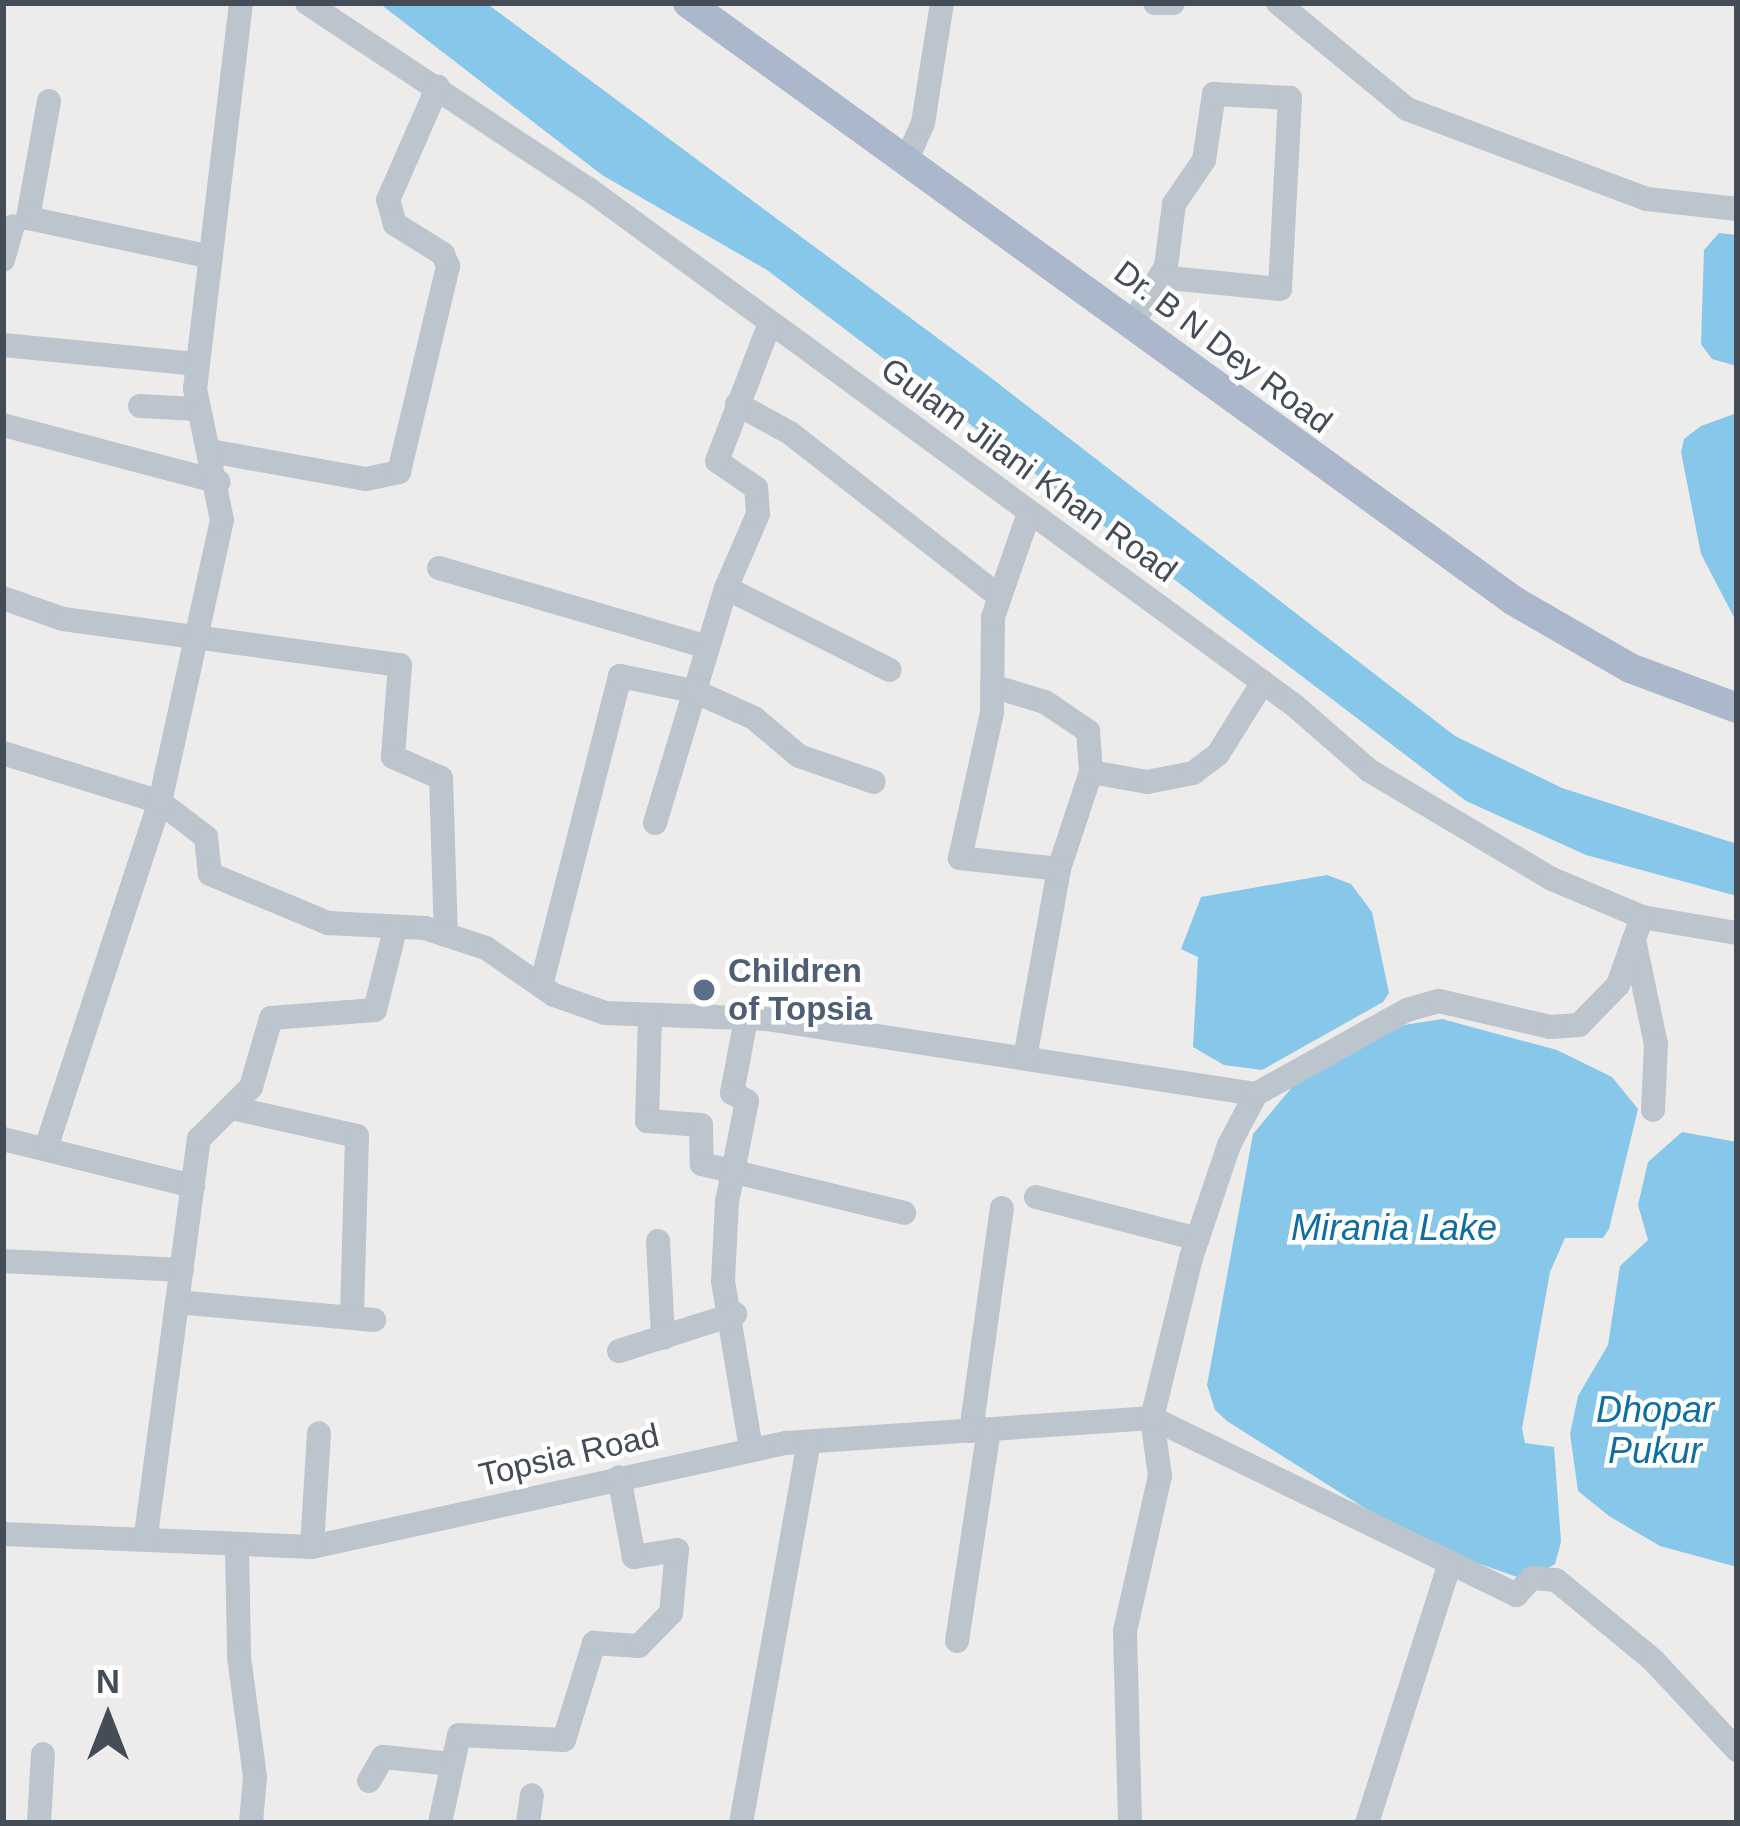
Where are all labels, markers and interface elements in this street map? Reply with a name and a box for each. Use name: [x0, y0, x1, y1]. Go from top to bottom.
street label: Dr. B N Dey Road: [1106, 252, 1340, 442]
street label: Gulam Jilani Khan Road: [873, 349, 1185, 591]
place label: Children of Topsia: [728, 951, 872, 1029]
marker: Children of Topsia: [691, 977, 717, 1003]
water label: Mirania Lake: [1291, 1206, 1497, 1250]
water label: Dhopar Pukur: [1596, 1387, 1714, 1472]
street label: Topsia Road: [475, 1415, 663, 1495]
north arrow: [48, 1658, 168, 1778]
text: N: [96, 1663, 120, 1700]

